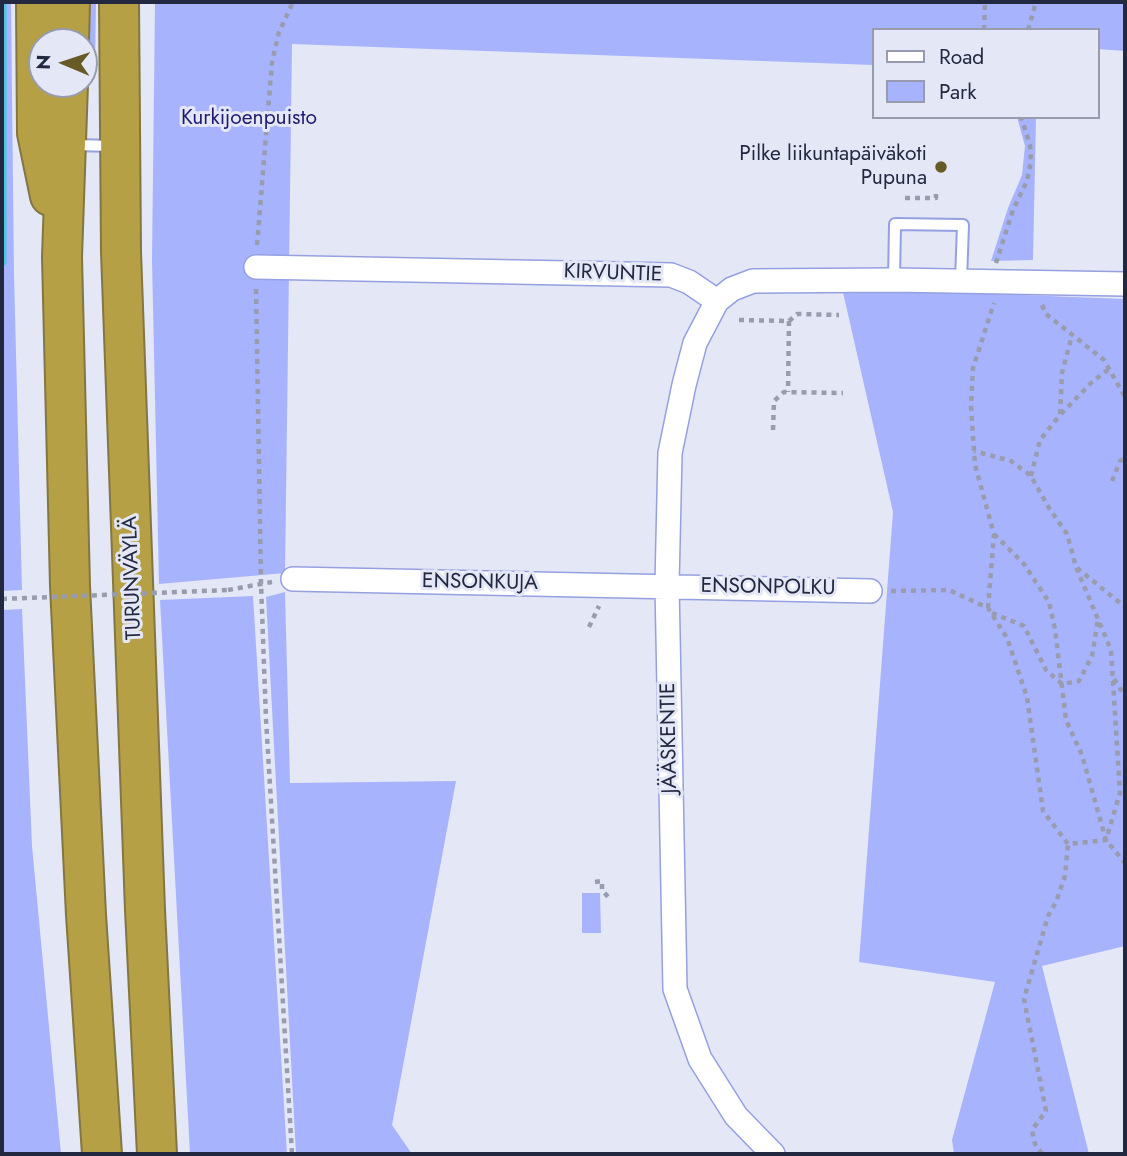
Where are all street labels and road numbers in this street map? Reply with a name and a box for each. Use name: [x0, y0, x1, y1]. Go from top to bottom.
street label: KIRVUNTIE: [563, 260, 663, 288]
street label: TURUNVÄYLÄ: [118, 516, 148, 640]
street label: ENSONKUJA: [422, 569, 538, 597]
street label: ENSONPOLKU: [700, 574, 836, 602]
street label: JÄÄSKENTIE: [656, 682, 684, 794]

